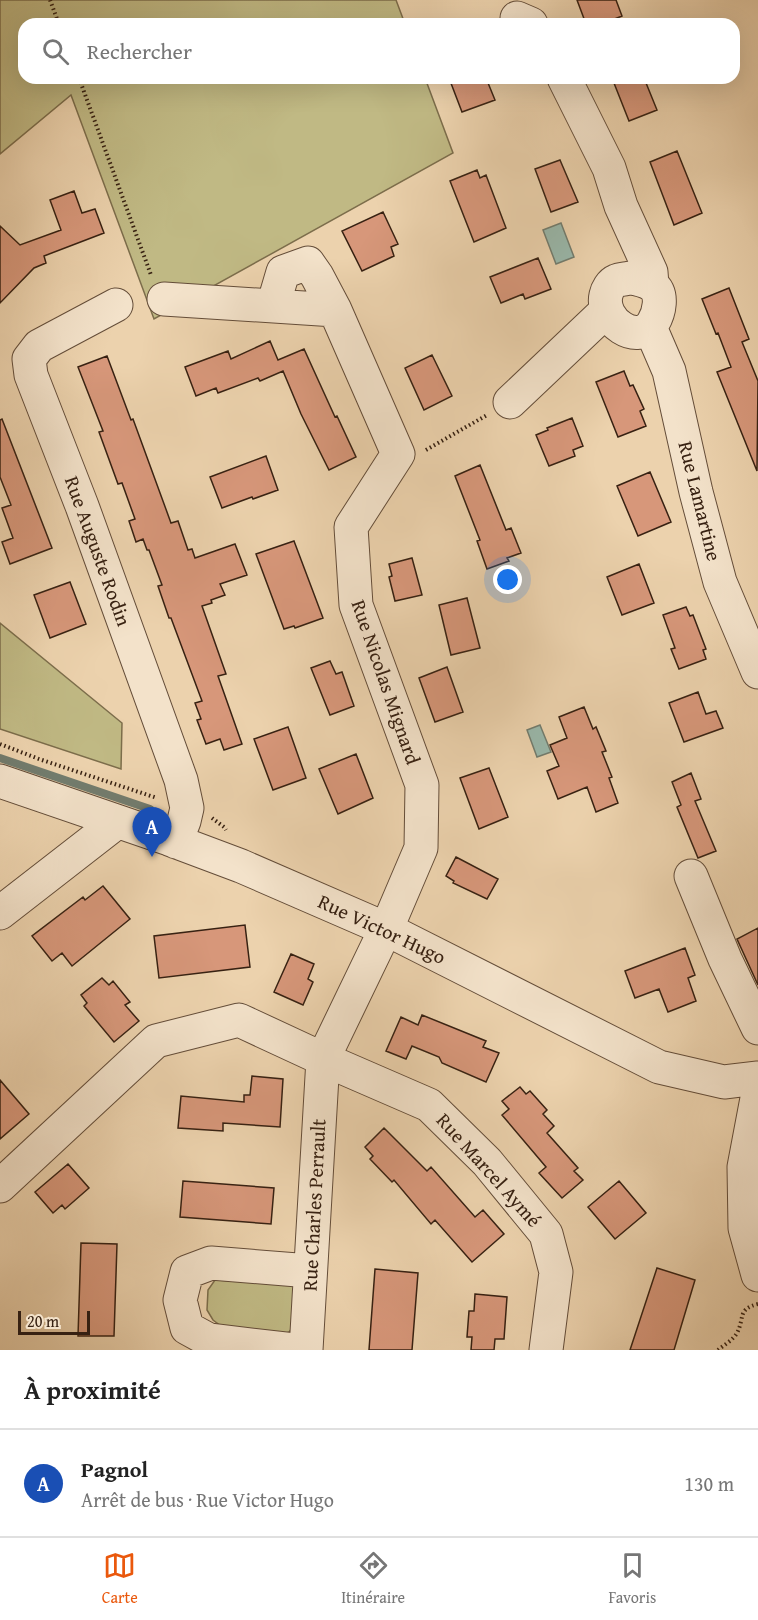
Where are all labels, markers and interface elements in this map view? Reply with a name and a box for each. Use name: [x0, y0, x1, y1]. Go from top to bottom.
search box: [18, 18, 740, 84]
icon: search: [39, 35, 72, 68]
text: Rechercher: [87, 35, 192, 67]
street label: Rue Lamartine: [672, 438, 729, 564]
street label: Rue Auguste Rodin: [58, 472, 139, 630]
your location: [493, 565, 522, 594]
street label: Rue Nicolas Mignard: [345, 595, 428, 768]
pin: A: [132, 808, 172, 857]
street label: Rue Victor Hugo: [314, 886, 451, 971]
street label: Rue Marcel Aymé: [430, 1106, 549, 1233]
street label: Rue Charles Perrault: [295, 1118, 332, 1292]
scale bar: [18, 1308, 90, 1336]
text: 20 m: [27, 1309, 59, 1333]
text: À proximité: [24, 1370, 161, 1409]
text: Pagnol: [81, 1453, 148, 1485]
text: A: [37, 1469, 50, 1498]
text: 130 m: [684, 1469, 734, 1498]
text: Arrêt de bus · Rue Victor Hugo: [81, 1485, 334, 1514]
tab: Carte: [102, 1549, 138, 1609]
tab: Itinéraire: [341, 1549, 405, 1609]
tab: Favoris: [609, 1549, 656, 1609]

